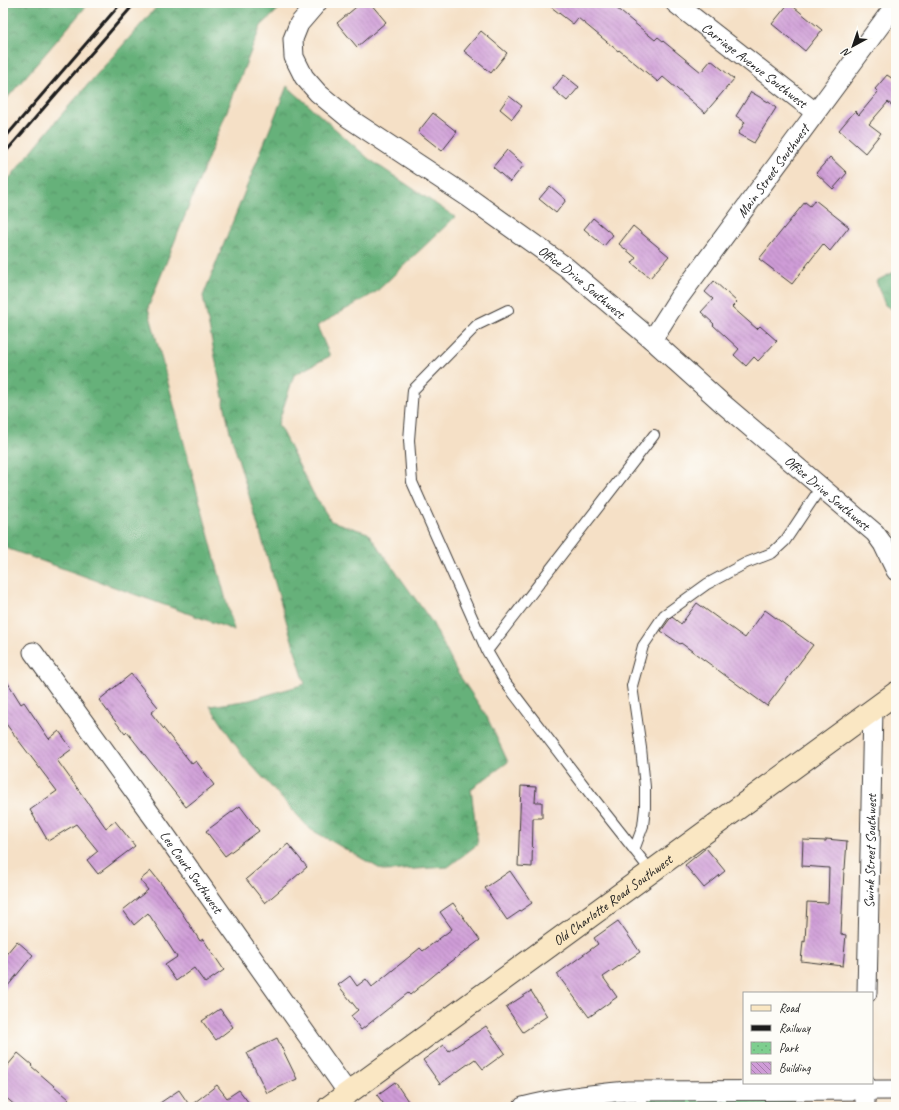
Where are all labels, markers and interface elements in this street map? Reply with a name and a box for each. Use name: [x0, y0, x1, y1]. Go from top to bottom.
street label: Carriage Avenue Southwest: [699, 19, 812, 112]
north arrow: [833, 26, 873, 66]
text: N: [838, 45, 854, 61]
street label: Main Street Southwest: [733, 119, 814, 221]
street label: Office Drive Southwest: [535, 242, 629, 323]
street label: Office Drive Southwest: [781, 452, 875, 534]
street label: Swink Street Southwest: [860, 792, 880, 908]
street label: Lee Court Southwest: [157, 827, 227, 917]
street label: Old Charlotte Road Southwest: [550, 850, 677, 949]
legend: [743, 992, 873, 1084]
text: Road: [779, 1000, 801, 1016]
text: Railway: [779, 1020, 811, 1036]
text: Park: [779, 1040, 800, 1056]
text: Building: [779, 1060, 811, 1076]

